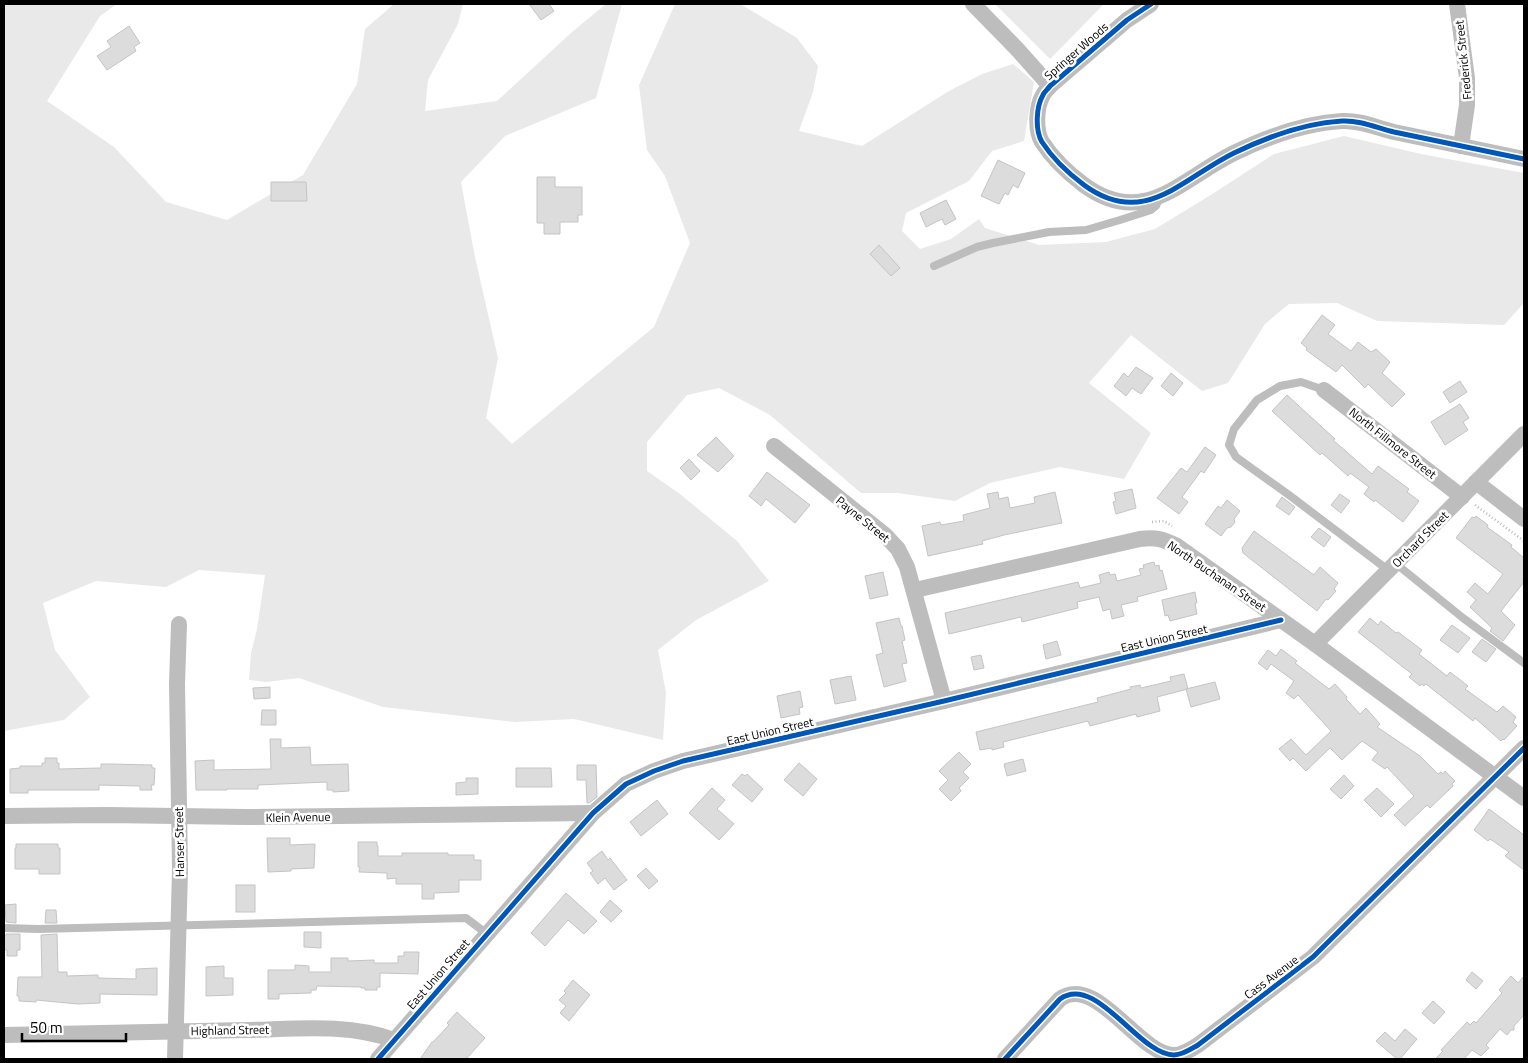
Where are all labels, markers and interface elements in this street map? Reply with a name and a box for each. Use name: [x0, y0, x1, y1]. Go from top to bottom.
street label: Springer Woods: [1040, 17, 1113, 84]
street label: Frederick Street: [1449, 18, 1477, 101]
street label: North Fillmore Street: [1345, 403, 1441, 484]
street label: Payne Street: [832, 491, 895, 547]
street label: Orchard Street: [1387, 506, 1453, 572]
street label: North Buchanan Street: [1164, 536, 1271, 617]
street label: East Union Street: [1119, 619, 1210, 657]
street label: East Union Street: [725, 712, 816, 750]
street label: Hanser Street: [169, 806, 189, 877]
street label: Klein Avenue: [265, 807, 331, 827]
street label: East Union Street: [402, 934, 475, 1014]
street label: Cass Avenue: [1240, 950, 1302, 1004]
scale bar: [22, 1010, 126, 1042]
text: 50 m: [30, 1016, 63, 1039]
street label: Highland Street: [191, 1020, 270, 1040]

